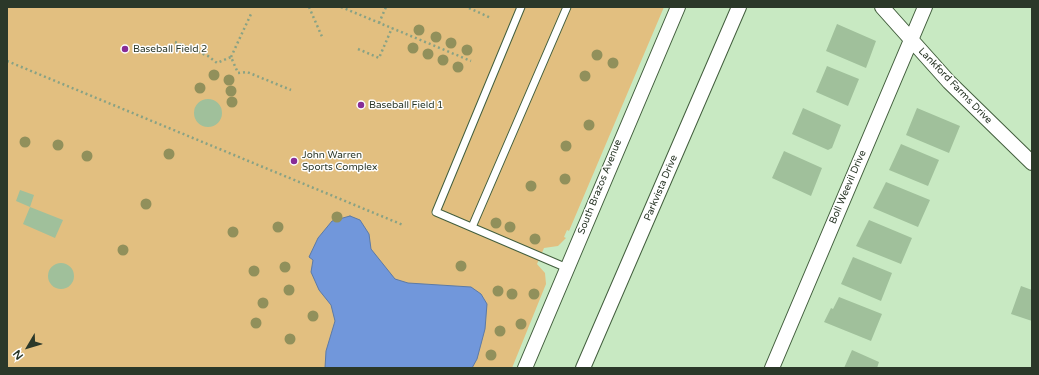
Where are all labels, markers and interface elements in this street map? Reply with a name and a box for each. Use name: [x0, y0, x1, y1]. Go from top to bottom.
place label: Baseball Field 2: [133, 43, 207, 55]
marker: Baseball Field 2: [120, 44, 130, 54]
street label: Lankford Farms Drive: [916, 45, 994, 127]
place label: Baseball Field 1: [369, 99, 443, 111]
marker: Baseball Field 1: [356, 100, 366, 110]
street label: South Brazos Avenue: [575, 138, 625, 236]
street label: Boll Weevil Drive: [827, 148, 869, 226]
place label: John Warren Sports Complex: [302, 149, 377, 172]
street label: Parkvista Drive: [642, 153, 680, 223]
marker: John Warren Sports Complex: [289, 156, 299, 166]
north arrow: [8, 327, 48, 367]
text: N: [10, 347, 26, 362]

